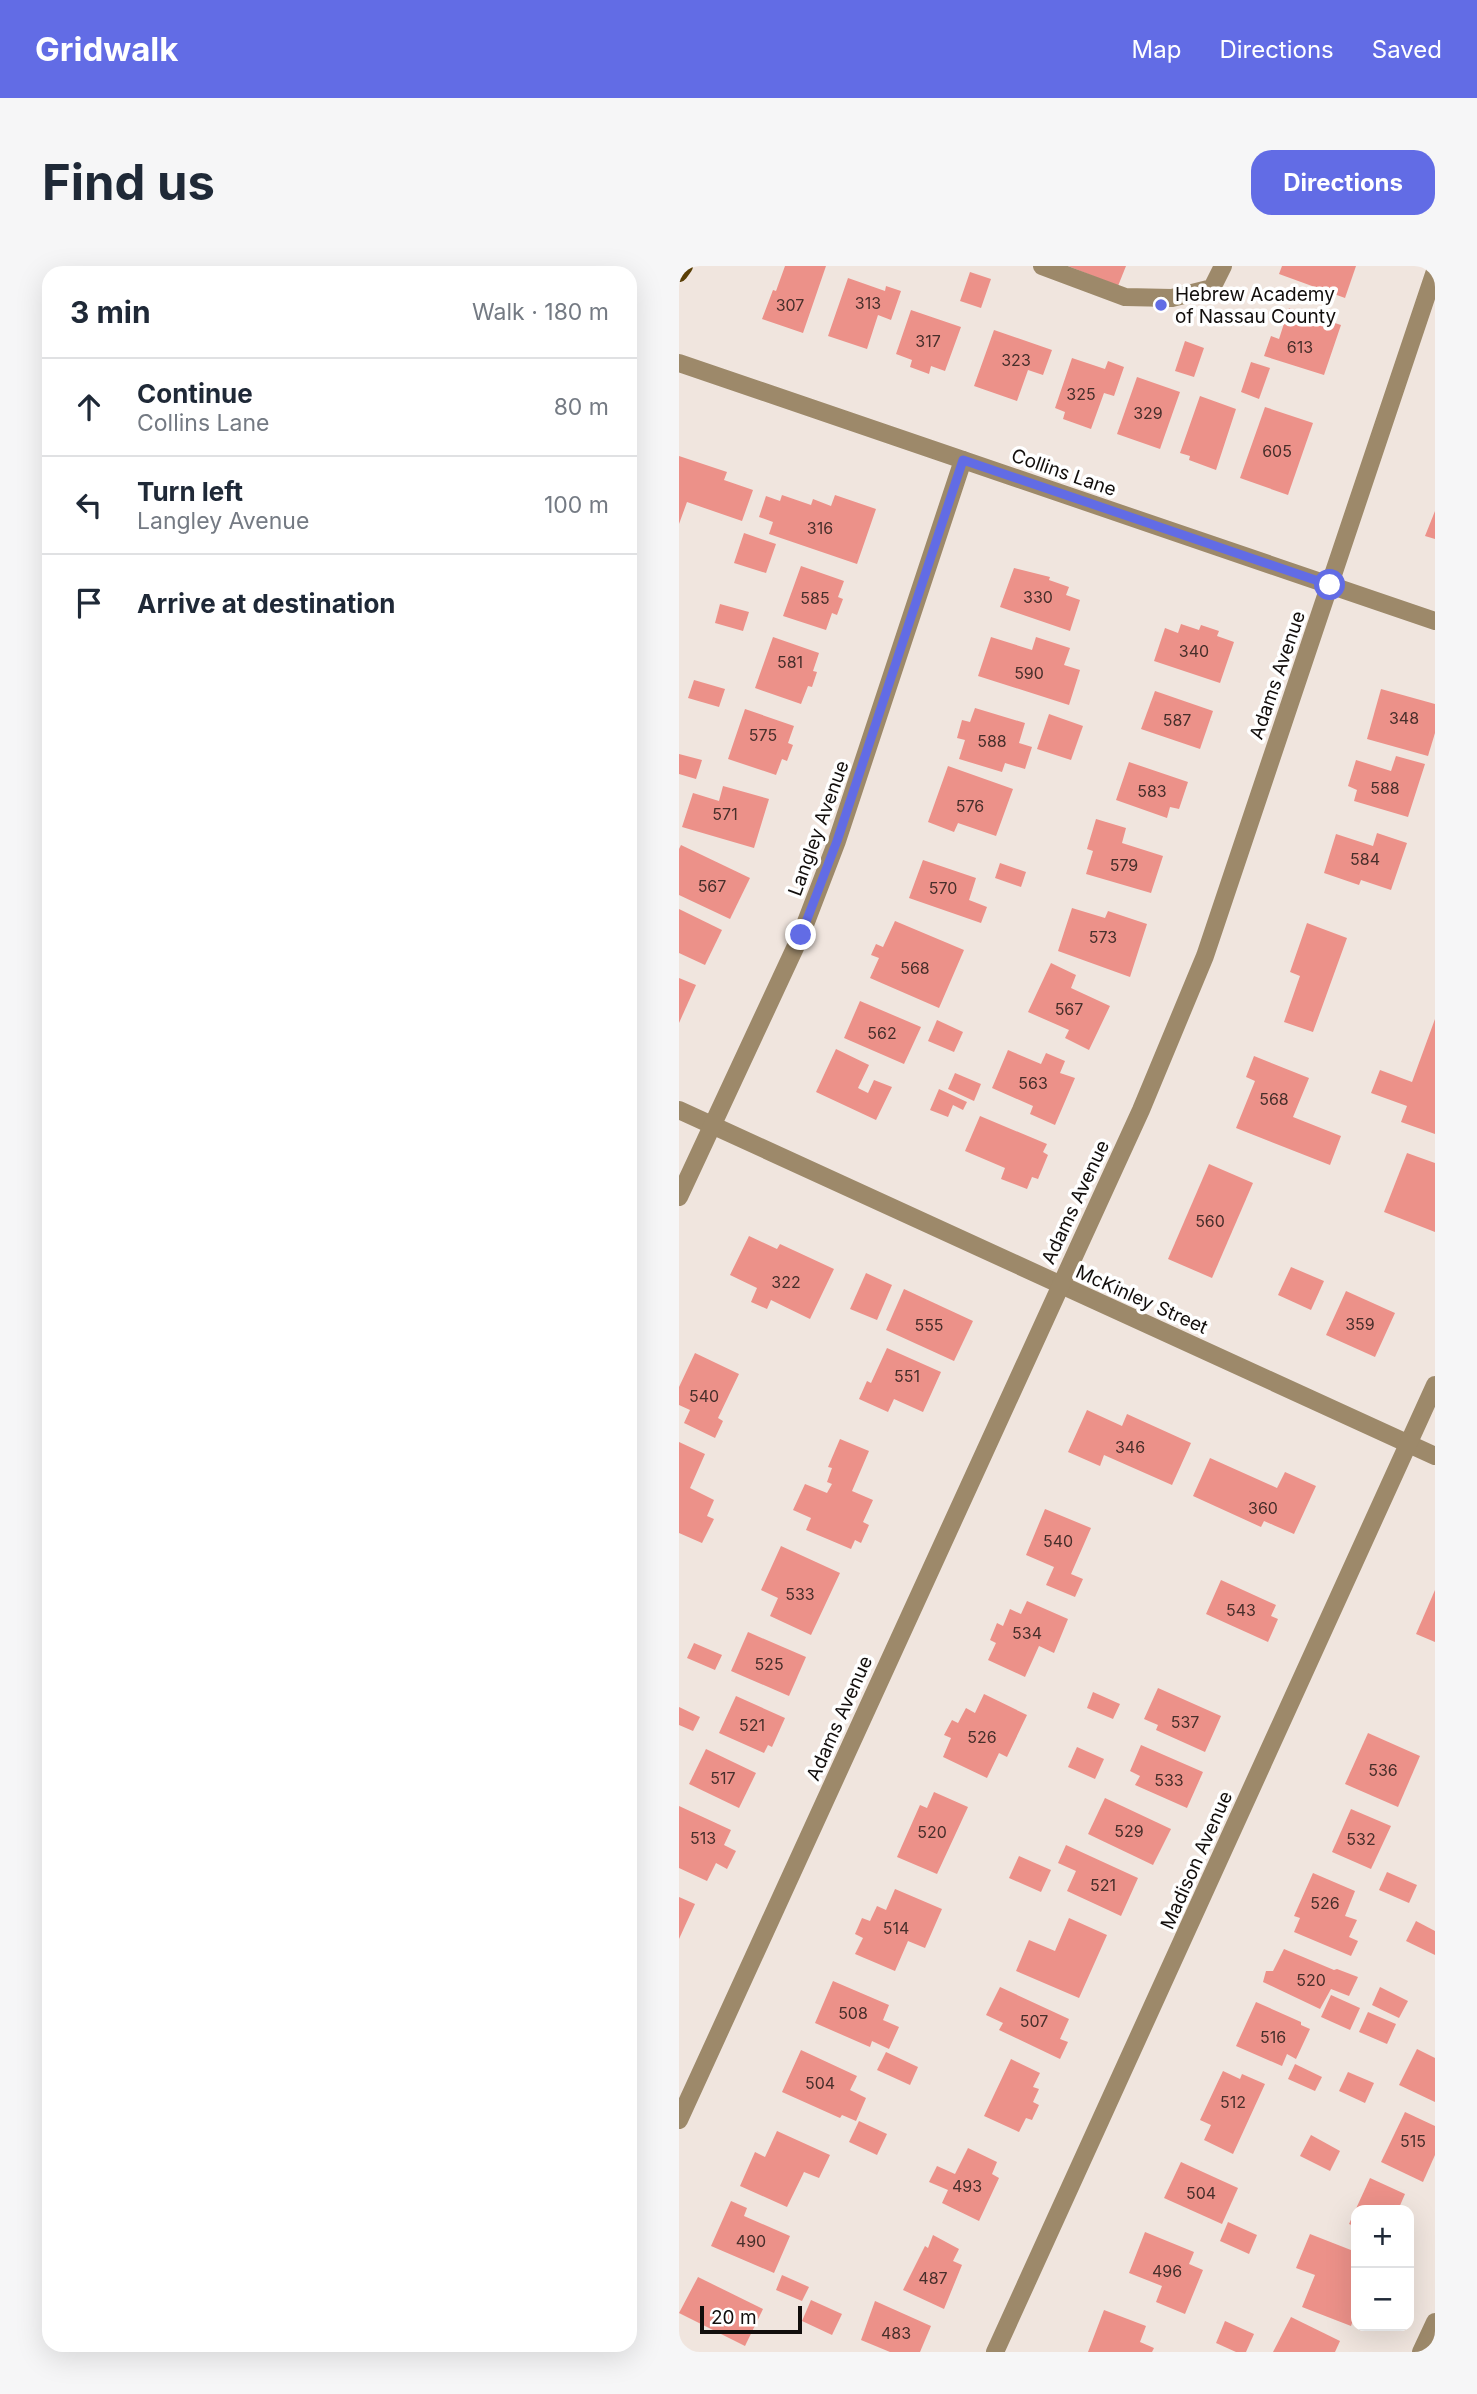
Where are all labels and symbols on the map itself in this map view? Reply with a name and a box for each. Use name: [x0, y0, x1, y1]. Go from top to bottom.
place label: Hebrew Academy of Nassau County: [1175, 283, 1336, 328]
house number: 313: [855, 293, 881, 313]
house number: 307: [776, 295, 804, 315]
marker: Hebrew Academy of Nassau County: [1153, 297, 1169, 313]
house number: 317: [915, 331, 941, 351]
house number: 613: [1287, 337, 1313, 357]
house number: 323: [1001, 350, 1031, 370]
house number: 325: [1066, 384, 1096, 404]
house number: 329: [1133, 403, 1163, 423]
house number: 605: [1262, 441, 1292, 461]
street label: Collins Lane: [1008, 444, 1119, 501]
house number: 316: [807, 518, 833, 538]
route start: [1314, 569, 1345, 600]
house number: 330: [1023, 587, 1053, 607]
house number: 585: [800, 588, 830, 608]
street label: Adams Avenue: [1245, 608, 1310, 742]
house number: 340: [1179, 641, 1209, 661]
house number: 581: [777, 652, 803, 672]
house number: 590: [1014, 663, 1044, 683]
house number: 348: [1389, 708, 1419, 728]
house number: 587: [1163, 710, 1191, 730]
house number: 575: [749, 725, 777, 745]
house number: 588: [977, 731, 1007, 751]
street label: Langley Avenue: [783, 757, 854, 899]
house number: 588: [1370, 778, 1400, 798]
house number: 583: [1137, 781, 1167, 801]
house number: 576: [956, 796, 984, 816]
house number: 571: [712, 804, 738, 824]
house number: 584: [1350, 849, 1380, 869]
house number: 579: [1110, 855, 1138, 875]
house number: 567: [698, 876, 726, 896]
house number: 570: [929, 878, 957, 898]
route end: [785, 919, 816, 950]
house number: 573: [1089, 927, 1117, 947]
house number: 568: [900, 958, 930, 978]
house number: 567: [1055, 999, 1083, 1019]
house number: 562: [867, 1023, 897, 1043]
house number: 563: [1018, 1073, 1048, 1093]
house number: 568: [1259, 1089, 1289, 1109]
street label: Adams Avenue: [1037, 1137, 1114, 1268]
house number: 560: [1195, 1211, 1225, 1231]
street label: McKinley Street: [1072, 1260, 1211, 1339]
house number: 322: [771, 1272, 801, 1292]
house number: 359: [1345, 1314, 1375, 1334]
house number: 555: [914, 1315, 944, 1335]
house number: 551: [894, 1366, 920, 1386]
house number: 540: [689, 1386, 719, 1406]
house number: 346: [1115, 1437, 1145, 1457]
house number: 360: [1248, 1498, 1278, 1518]
house number: 540: [1043, 1531, 1073, 1551]
house number: 533: [785, 1584, 815, 1604]
house number: 543: [1226, 1600, 1256, 1620]
house number: 534: [1012, 1623, 1042, 1643]
street label: Adams Avenue: [802, 1652, 877, 1784]
house number: 525: [754, 1654, 784, 1674]
house number: 537: [1171, 1712, 1199, 1732]
house number: 521: [739, 1715, 765, 1735]
house number: 526: [967, 1727, 997, 1747]
house number: 536: [1368, 1760, 1398, 1780]
house number: 517: [710, 1768, 736, 1788]
house number: 533: [1154, 1770, 1184, 1790]
street label: Madison Avenue: [1156, 1788, 1237, 1933]
house number: 529: [1114, 1821, 1144, 1841]
house number: 520: [917, 1822, 947, 1842]
house number: 513: [690, 1828, 716, 1848]
house number: 532: [1346, 1829, 1376, 1849]
house number: 521: [1090, 1875, 1116, 1895]
house number: 526: [1310, 1893, 1340, 1913]
house number: 514: [883, 1918, 909, 1938]
house number: 520: [1296, 1970, 1326, 1990]
house number: 508: [838, 2003, 868, 2023]
house number: 507: [1020, 2011, 1048, 2031]
house number: 516: [1260, 2027, 1286, 2047]
house number: 504: [805, 2073, 835, 2093]
house number: 512: [1220, 2092, 1246, 2112]
house number: 515: [1400, 2131, 1426, 2151]
house number: 493: [952, 2176, 982, 2196]
house number: 504: [1186, 2183, 1216, 2203]
house number: 490: [736, 2231, 766, 2251]
house number: 496: [1152, 2261, 1182, 2281]
house number: 487: [918, 2268, 948, 2288]
scale bar: [700, 2303, 801, 2335]
house number: 483: [881, 2323, 911, 2343]

